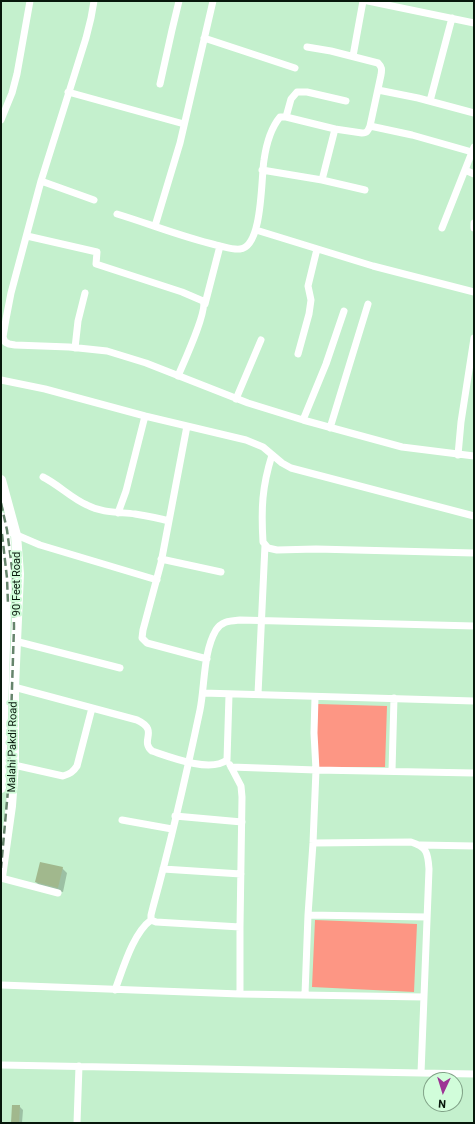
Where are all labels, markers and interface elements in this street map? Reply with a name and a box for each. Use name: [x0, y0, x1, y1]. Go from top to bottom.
street label: 90 Feet Road: [10, 552, 24, 616]
street label: Malahi Pakdi Road: [6, 701, 20, 793]
north arrow: [423, 1072, 463, 1112]
text: N: [438, 1097, 447, 1110]

